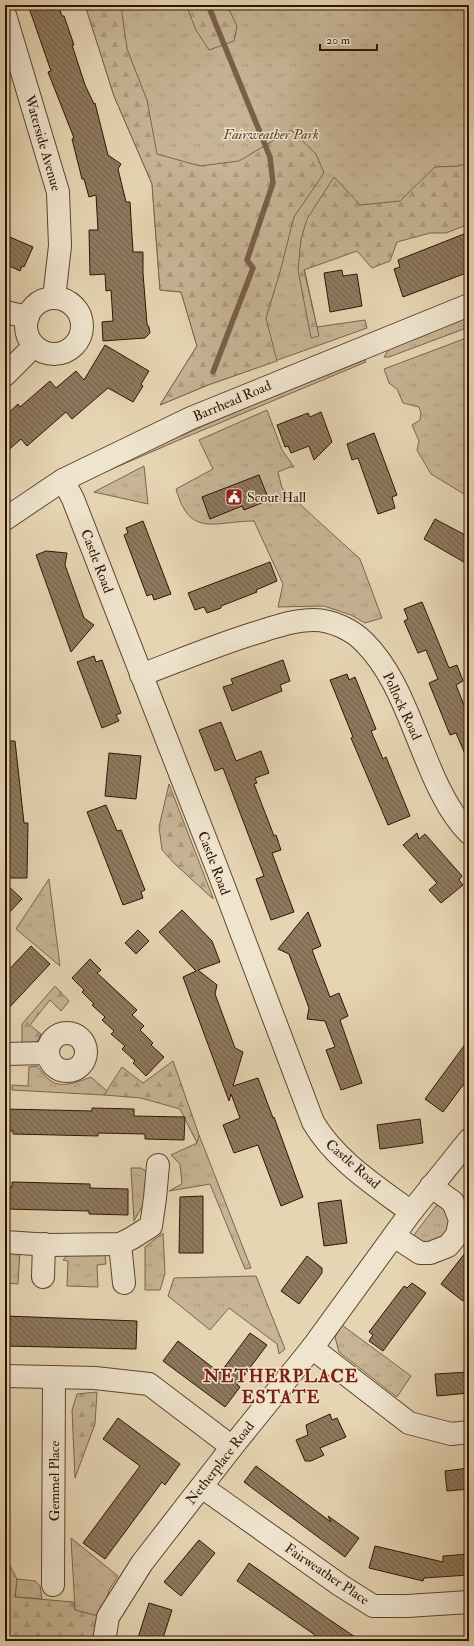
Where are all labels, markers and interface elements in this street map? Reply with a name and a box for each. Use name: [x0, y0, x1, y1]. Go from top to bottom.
scale bar: [320, 26, 377, 52]
text: 20 m: [326, 33, 351, 48]
street label: Waterside Avenue: [21, 92, 65, 193]
park label: Fairweather Park: [222, 126, 319, 143]
street label: Barrhead Road: [190, 377, 274, 425]
public building icon: Scout Hall: [224, 487, 244, 507]
place label: Scout Hall: [247, 489, 307, 506]
street label: Castle Road: [77, 527, 117, 595]
street label: Pollock Road: [379, 669, 425, 743]
street label: Castle Road: [194, 829, 234, 897]
street label: Castle Road: [322, 1136, 384, 1192]
district label: NETHERPLACE ESTATE: [202, 1365, 359, 1409]
street label: Netherplace Road: [182, 1418, 259, 1509]
street label: Gemmel Place: [46, 1440, 63, 1521]
street label: Fairweather Place: [282, 1540, 373, 1609]

